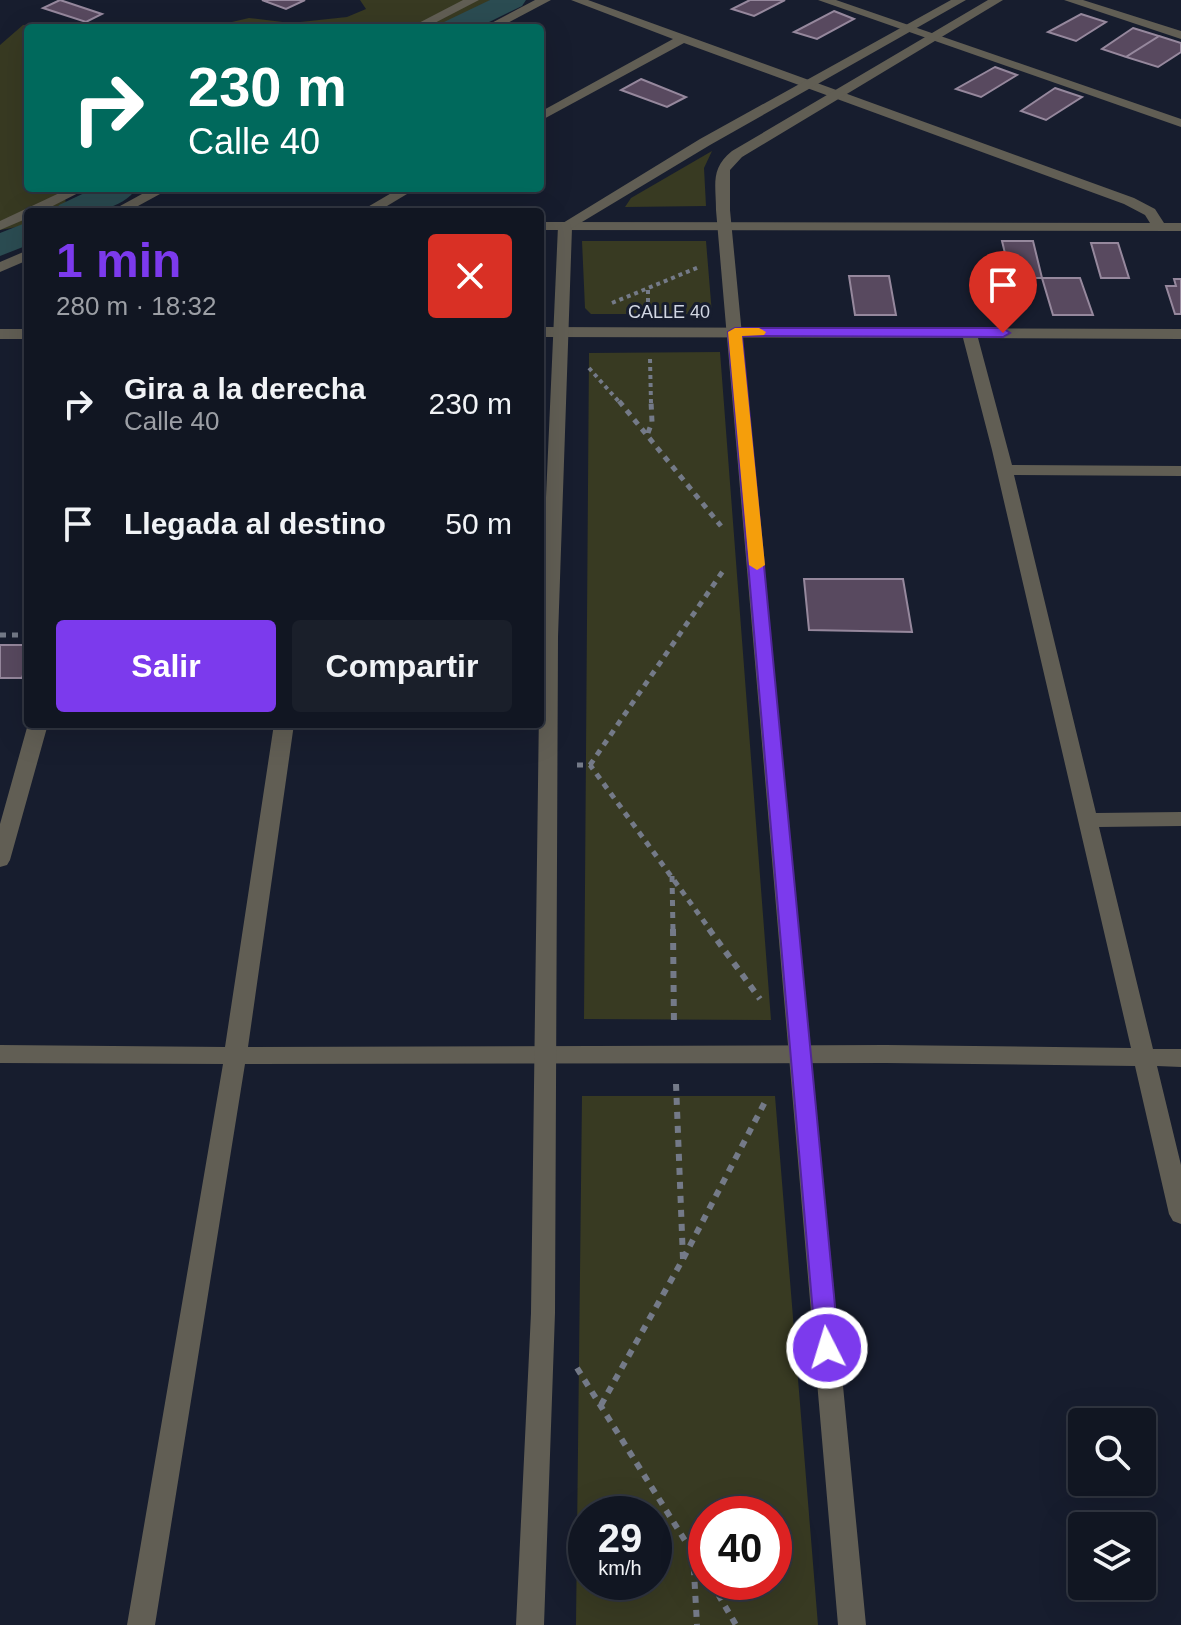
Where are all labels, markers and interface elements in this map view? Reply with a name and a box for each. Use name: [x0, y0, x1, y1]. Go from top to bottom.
text: 230 m: [188, 55, 347, 118]
icon: right: [56, 56, 160, 160]
text: Calle 40: [188, 121, 320, 162]
text: 1 min: [56, 234, 181, 287]
button: close: [428, 234, 512, 318]
pin: [969, 251, 1037, 333]
icon: arrive: [981, 263, 1025, 307]
text: 280 m · 18:32: [56, 291, 216, 321]
street label: CALLE 40: [628, 302, 710, 322]
text: Gira a la derecha: [124, 372, 366, 405]
icon: right: [56, 382, 100, 426]
text: 230 m: [429, 387, 512, 420]
text: Calle 40: [124, 406, 219, 436]
icon: arrive: [56, 502, 100, 546]
text: Llegada al destino: [124, 507, 386, 540]
text: 50 m: [445, 507, 512, 540]
button: Salir: [56, 620, 276, 712]
button: Compartir: [292, 620, 512, 712]
position arrow: [785, 1306, 869, 1390]
map controls: [1068, 1408, 1156, 1600]
button: search: [1068, 1408, 1156, 1496]
speed limit sign: 40: [688, 1496, 792, 1600]
button: layers: [1068, 1512, 1156, 1600]
text: 29: [598, 1516, 642, 1560]
text: km/h: [598, 1557, 642, 1579]

